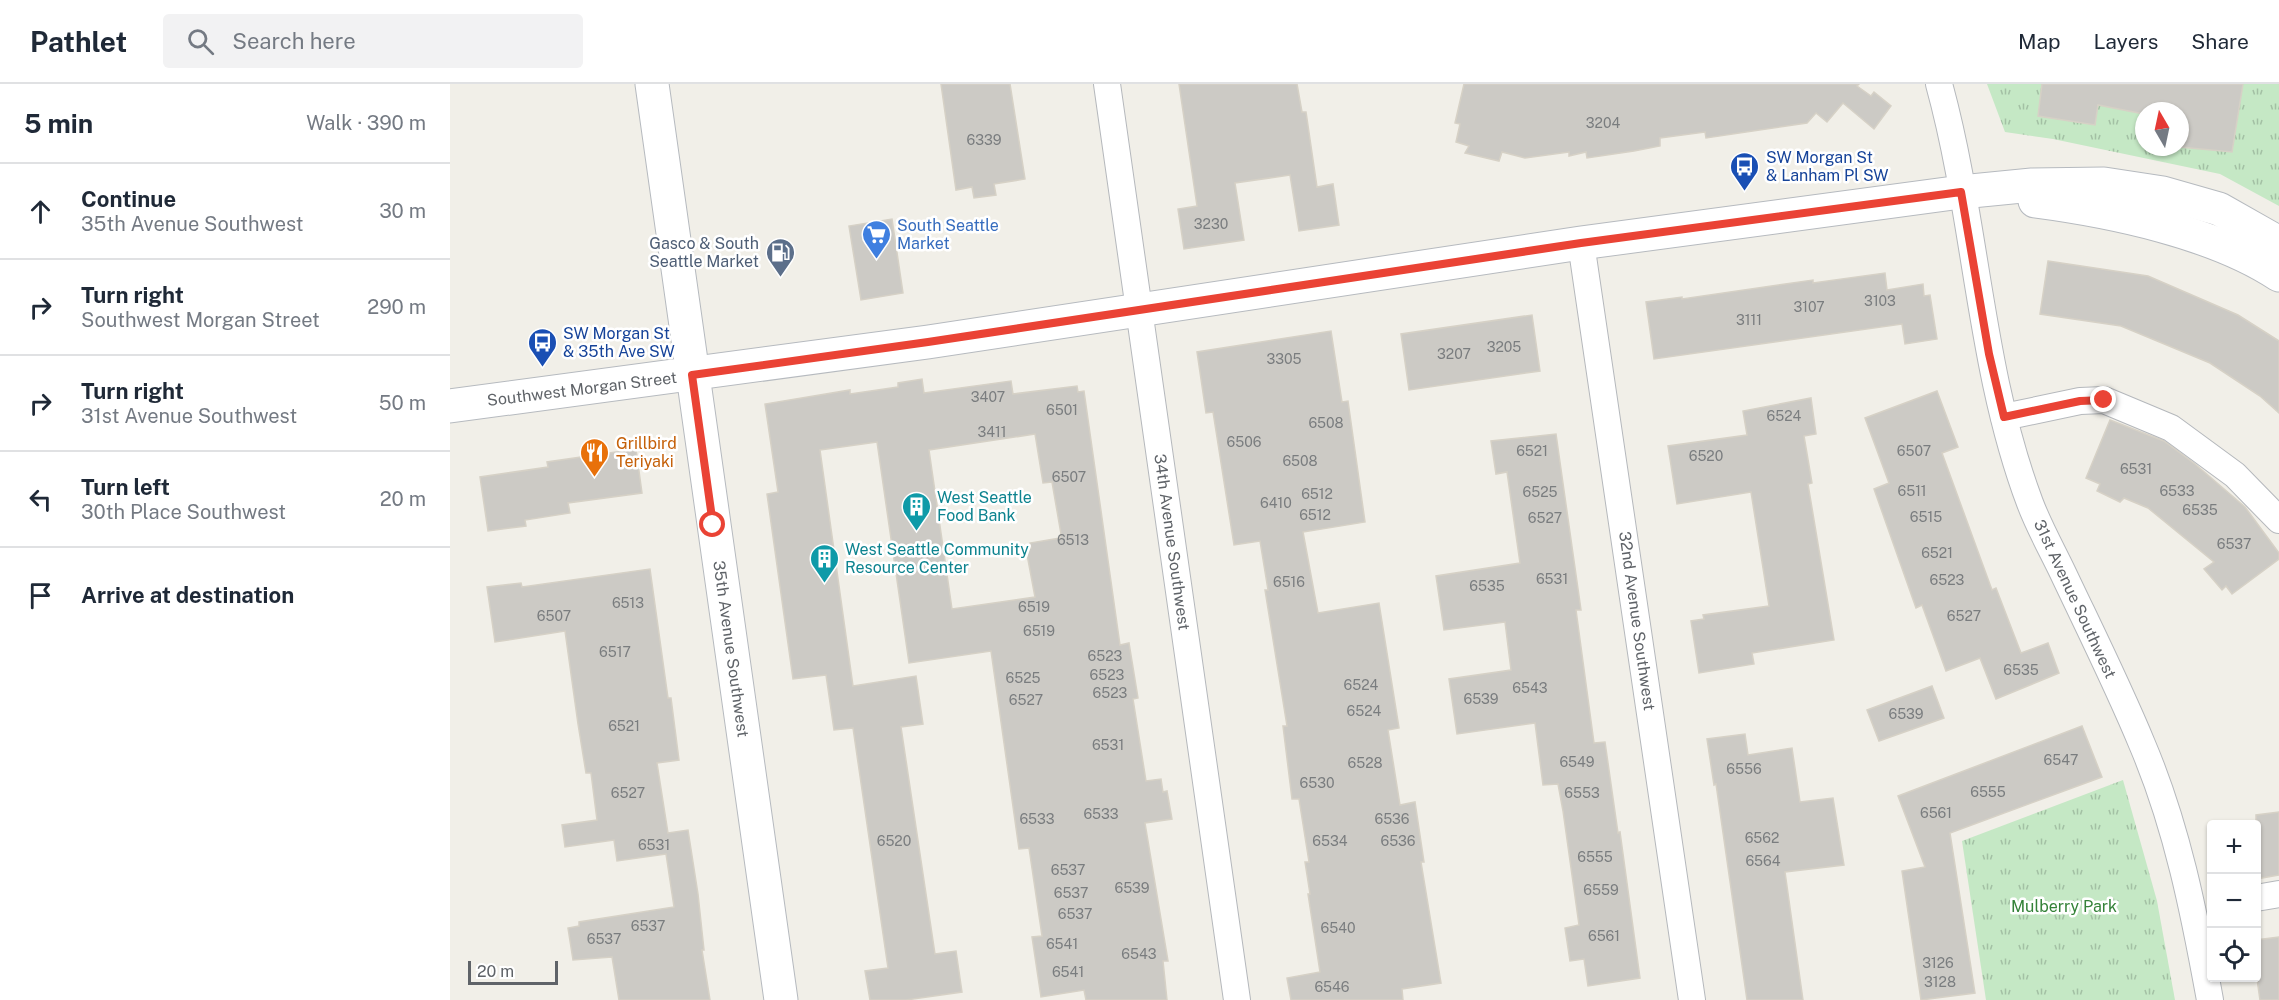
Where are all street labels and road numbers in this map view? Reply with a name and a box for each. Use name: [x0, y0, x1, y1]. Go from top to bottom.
street label: Southwest Morgan Street: [486, 368, 678, 410]
street label: 34th Avenue Southwest: [1150, 453, 1194, 631]
street label: 31st Avenue Southwest: [2030, 517, 2120, 681]
street label: 32nd Avenue Southwest: [1615, 530, 1659, 712]
street label: 35th Avenue Southwest: [709, 560, 753, 738]

